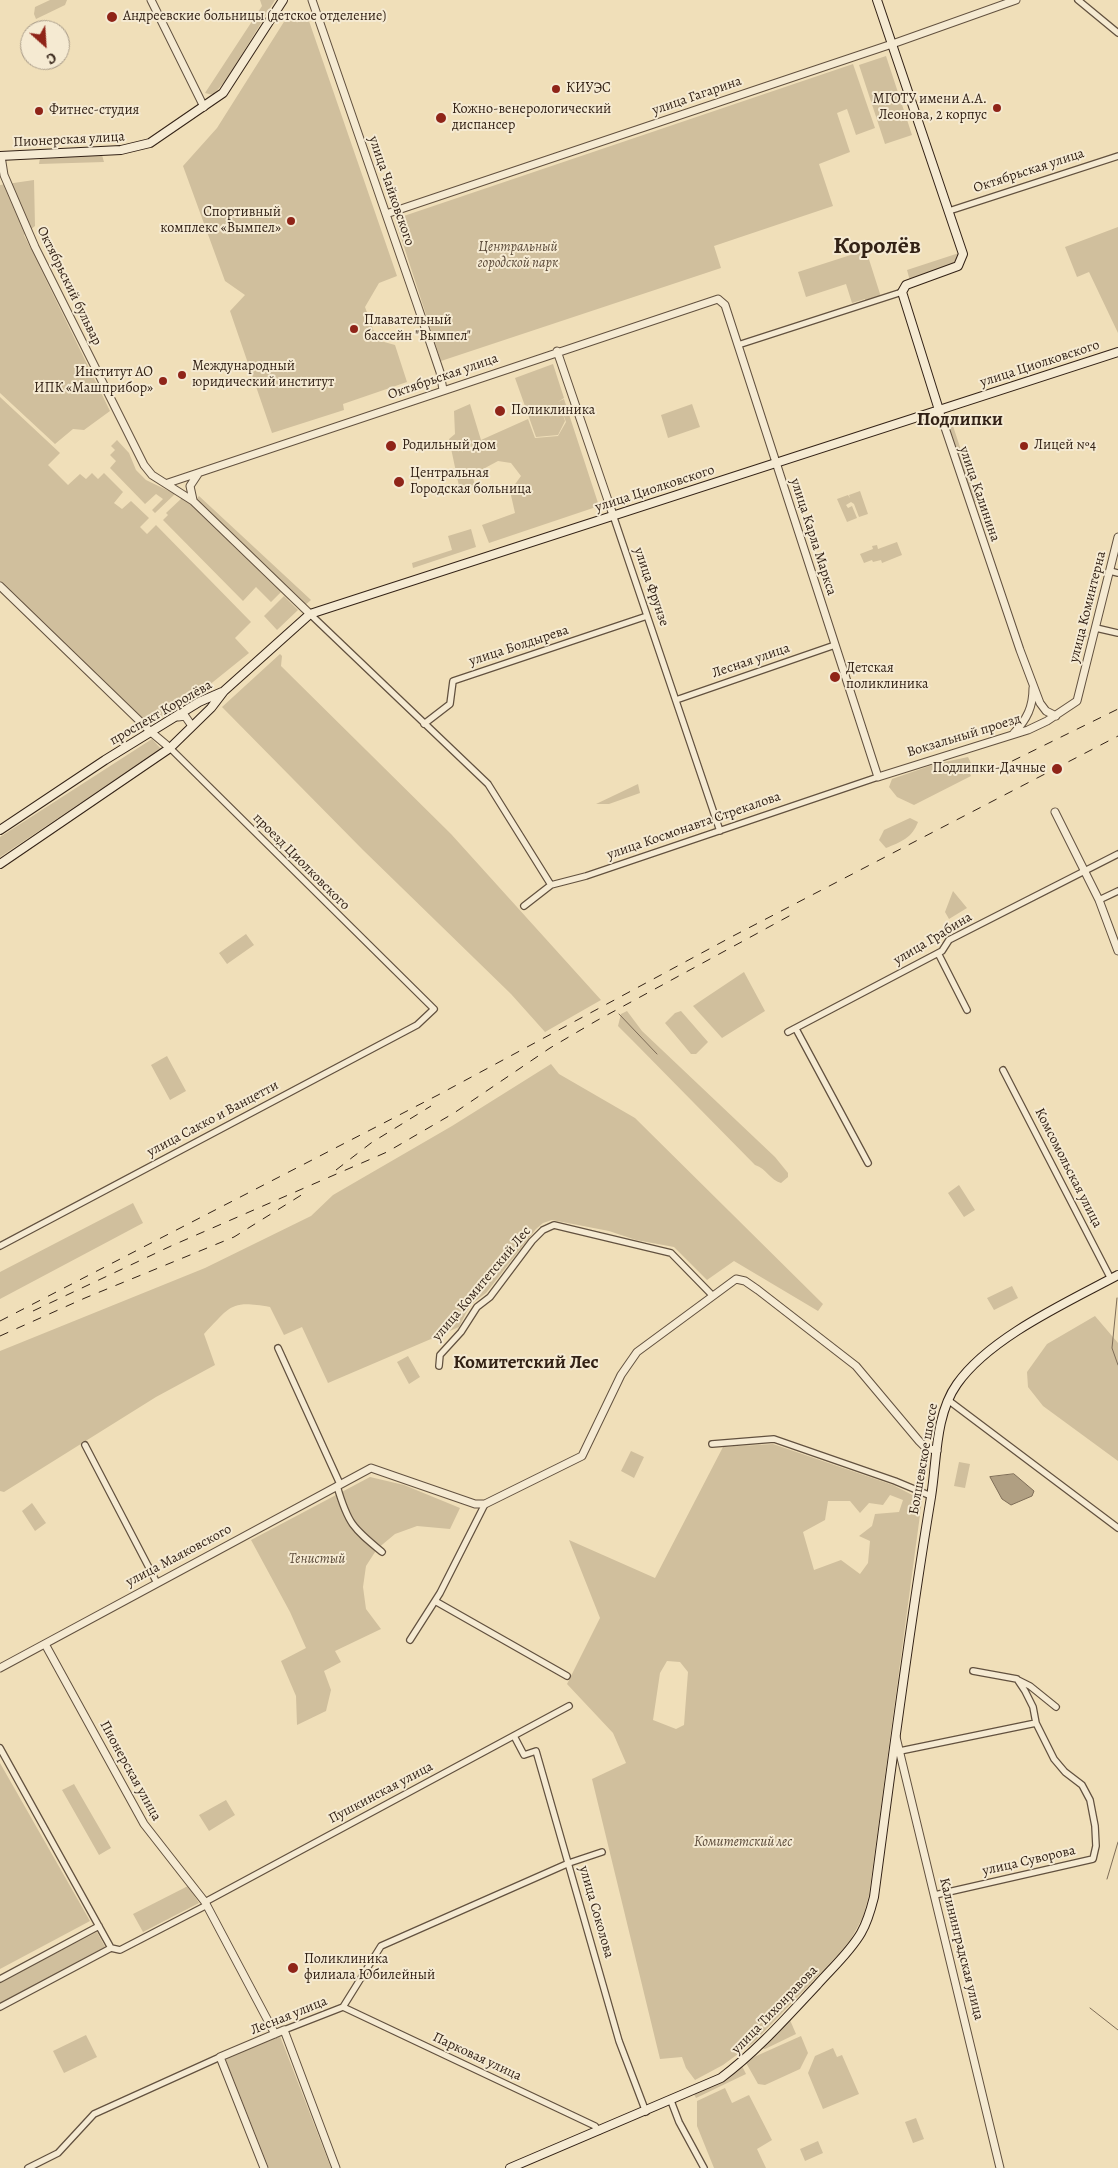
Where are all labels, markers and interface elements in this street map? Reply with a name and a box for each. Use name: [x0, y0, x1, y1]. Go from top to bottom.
place label: Андреевские больницы (детское отделение): [123, 9, 386, 25]
marker: Андреевские больницы (детское отделение): [105, 10, 119, 24]
north arrow: [20, 20, 70, 70]
text: С: [43, 48, 59, 68]
street label: улица Гагарина: [650, 73, 744, 119]
place label: КИУЭС: [566, 81, 611, 97]
marker: КИУЭС: [550, 83, 562, 95]
place label: МГОТУ имени А.А. Леонова, 2 корпус: [873, 92, 987, 124]
place label: Кожно-венерологический диспансер: [452, 102, 611, 134]
marker: МГОТУ имени А.А. Леонова, 2 корпус: [991, 102, 1003, 114]
place label: Фитнес-студия: [49, 103, 139, 119]
marker: Фитнес-студия: [33, 105, 45, 117]
marker: Кожно-венерологический диспансер: [434, 111, 448, 125]
street label: Пионерская улица: [13, 129, 125, 151]
street label: улица Чайковского: [364, 134, 418, 248]
street label: Октябрьская улица: [971, 145, 1087, 197]
place label: Спортивный комплекс «Вымпел»: [160, 205, 281, 238]
marker: Спортивный комплекс «Вымпел»: [285, 215, 297, 227]
street label: Октябрьский бульвар: [33, 224, 105, 348]
district label: Королёв: [833, 233, 921, 261]
park label: Центральный городской парк: [478, 240, 558, 272]
place label: Плавательный бассейн "Вымпел": [364, 313, 471, 346]
marker: Плавательный бассейн "Вымпел": [348, 323, 360, 335]
street label: улица Циолковского: [978, 337, 1102, 391]
street label: Октябрьская улица: [386, 350, 500, 404]
place label: Международный юридический институт: [192, 359, 334, 392]
place label: Институт АО ИПК «Машприбор»: [34, 365, 153, 398]
marker: Международный юридический институт: [176, 369, 188, 381]
marker: Институт АО ИПК «Машприбор»: [157, 375, 169, 387]
place label: Поликлиника: [511, 403, 595, 419]
marker: Поликлиника: [493, 404, 507, 418]
district label: Подлипки: [917, 409, 1003, 431]
place label: Родильный дом: [402, 438, 496, 454]
place label: Лицей №4: [1034, 438, 1096, 454]
marker: Родильный дом: [384, 439, 398, 453]
marker: Лицей №4: [1018, 440, 1030, 452]
street label: улица Калинина: [955, 444, 1003, 544]
street label: улица Циолковского: [593, 462, 717, 516]
place label: Центральная Городская больница: [410, 466, 531, 498]
marker: Центральная Городская больница: [392, 475, 406, 489]
street label: улица Карла Маркса: [786, 476, 840, 598]
street label: улица Фрунзе: [630, 545, 672, 629]
street label: улица Коминтерна: [1066, 549, 1110, 665]
street label: улица Болдырева: [467, 622, 571, 670]
street label: Лесная улица: [710, 640, 792, 682]
place label: Детская поликлиника: [846, 661, 928, 694]
marker: Детская поликлиника: [828, 670, 842, 684]
street label: проспект Королёва: [107, 677, 215, 749]
street label: Вокзальный проезд: [905, 711, 1023, 761]
place label: Подлипки-Дачные: [933, 761, 1046, 777]
marker: Подлипки-Дачные: [1050, 762, 1064, 776]
street label: улица Космонавта Стрекалова: [605, 788, 783, 864]
street label: проезд Циолковского: [249, 810, 353, 914]
street label: улица Грабина: [891, 909, 975, 969]
street label: улица Сакко и Ванцетти: [144, 1077, 282, 1161]
street label: Комсомольская улица: [1030, 1105, 1106, 1231]
street label: улица Комитетский Лес: [429, 1223, 535, 1345]
district label: Комитетский Лес: [453, 1352, 599, 1374]
street label: Болшевское шоссе: [906, 1402, 942, 1516]
street label: улица Маяковского: [123, 1521, 235, 1591]
park label: Тенистый: [289, 1552, 345, 1568]
street label: Пионерская улица: [96, 1718, 164, 1824]
street label: Пушкинская улица: [326, 1758, 436, 1828]
park label: Комитетский лес: [694, 1835, 792, 1851]
street label: улица Суворова: [981, 1842, 1077, 1880]
street label: улица Соколова: [575, 1864, 617, 1960]
street label: Калининградская улица: [935, 1876, 987, 2022]
place label: Поликлиника филиала Юбилейный: [304, 1952, 435, 1984]
marker: Поликлиника филиала Юбилейный: [286, 1961, 300, 1975]
street label: улица Тихонравова: [729, 1962, 821, 2058]
street label: Лесная улица: [248, 1993, 330, 2039]
street label: Парковая улица: [430, 2029, 524, 2085]

